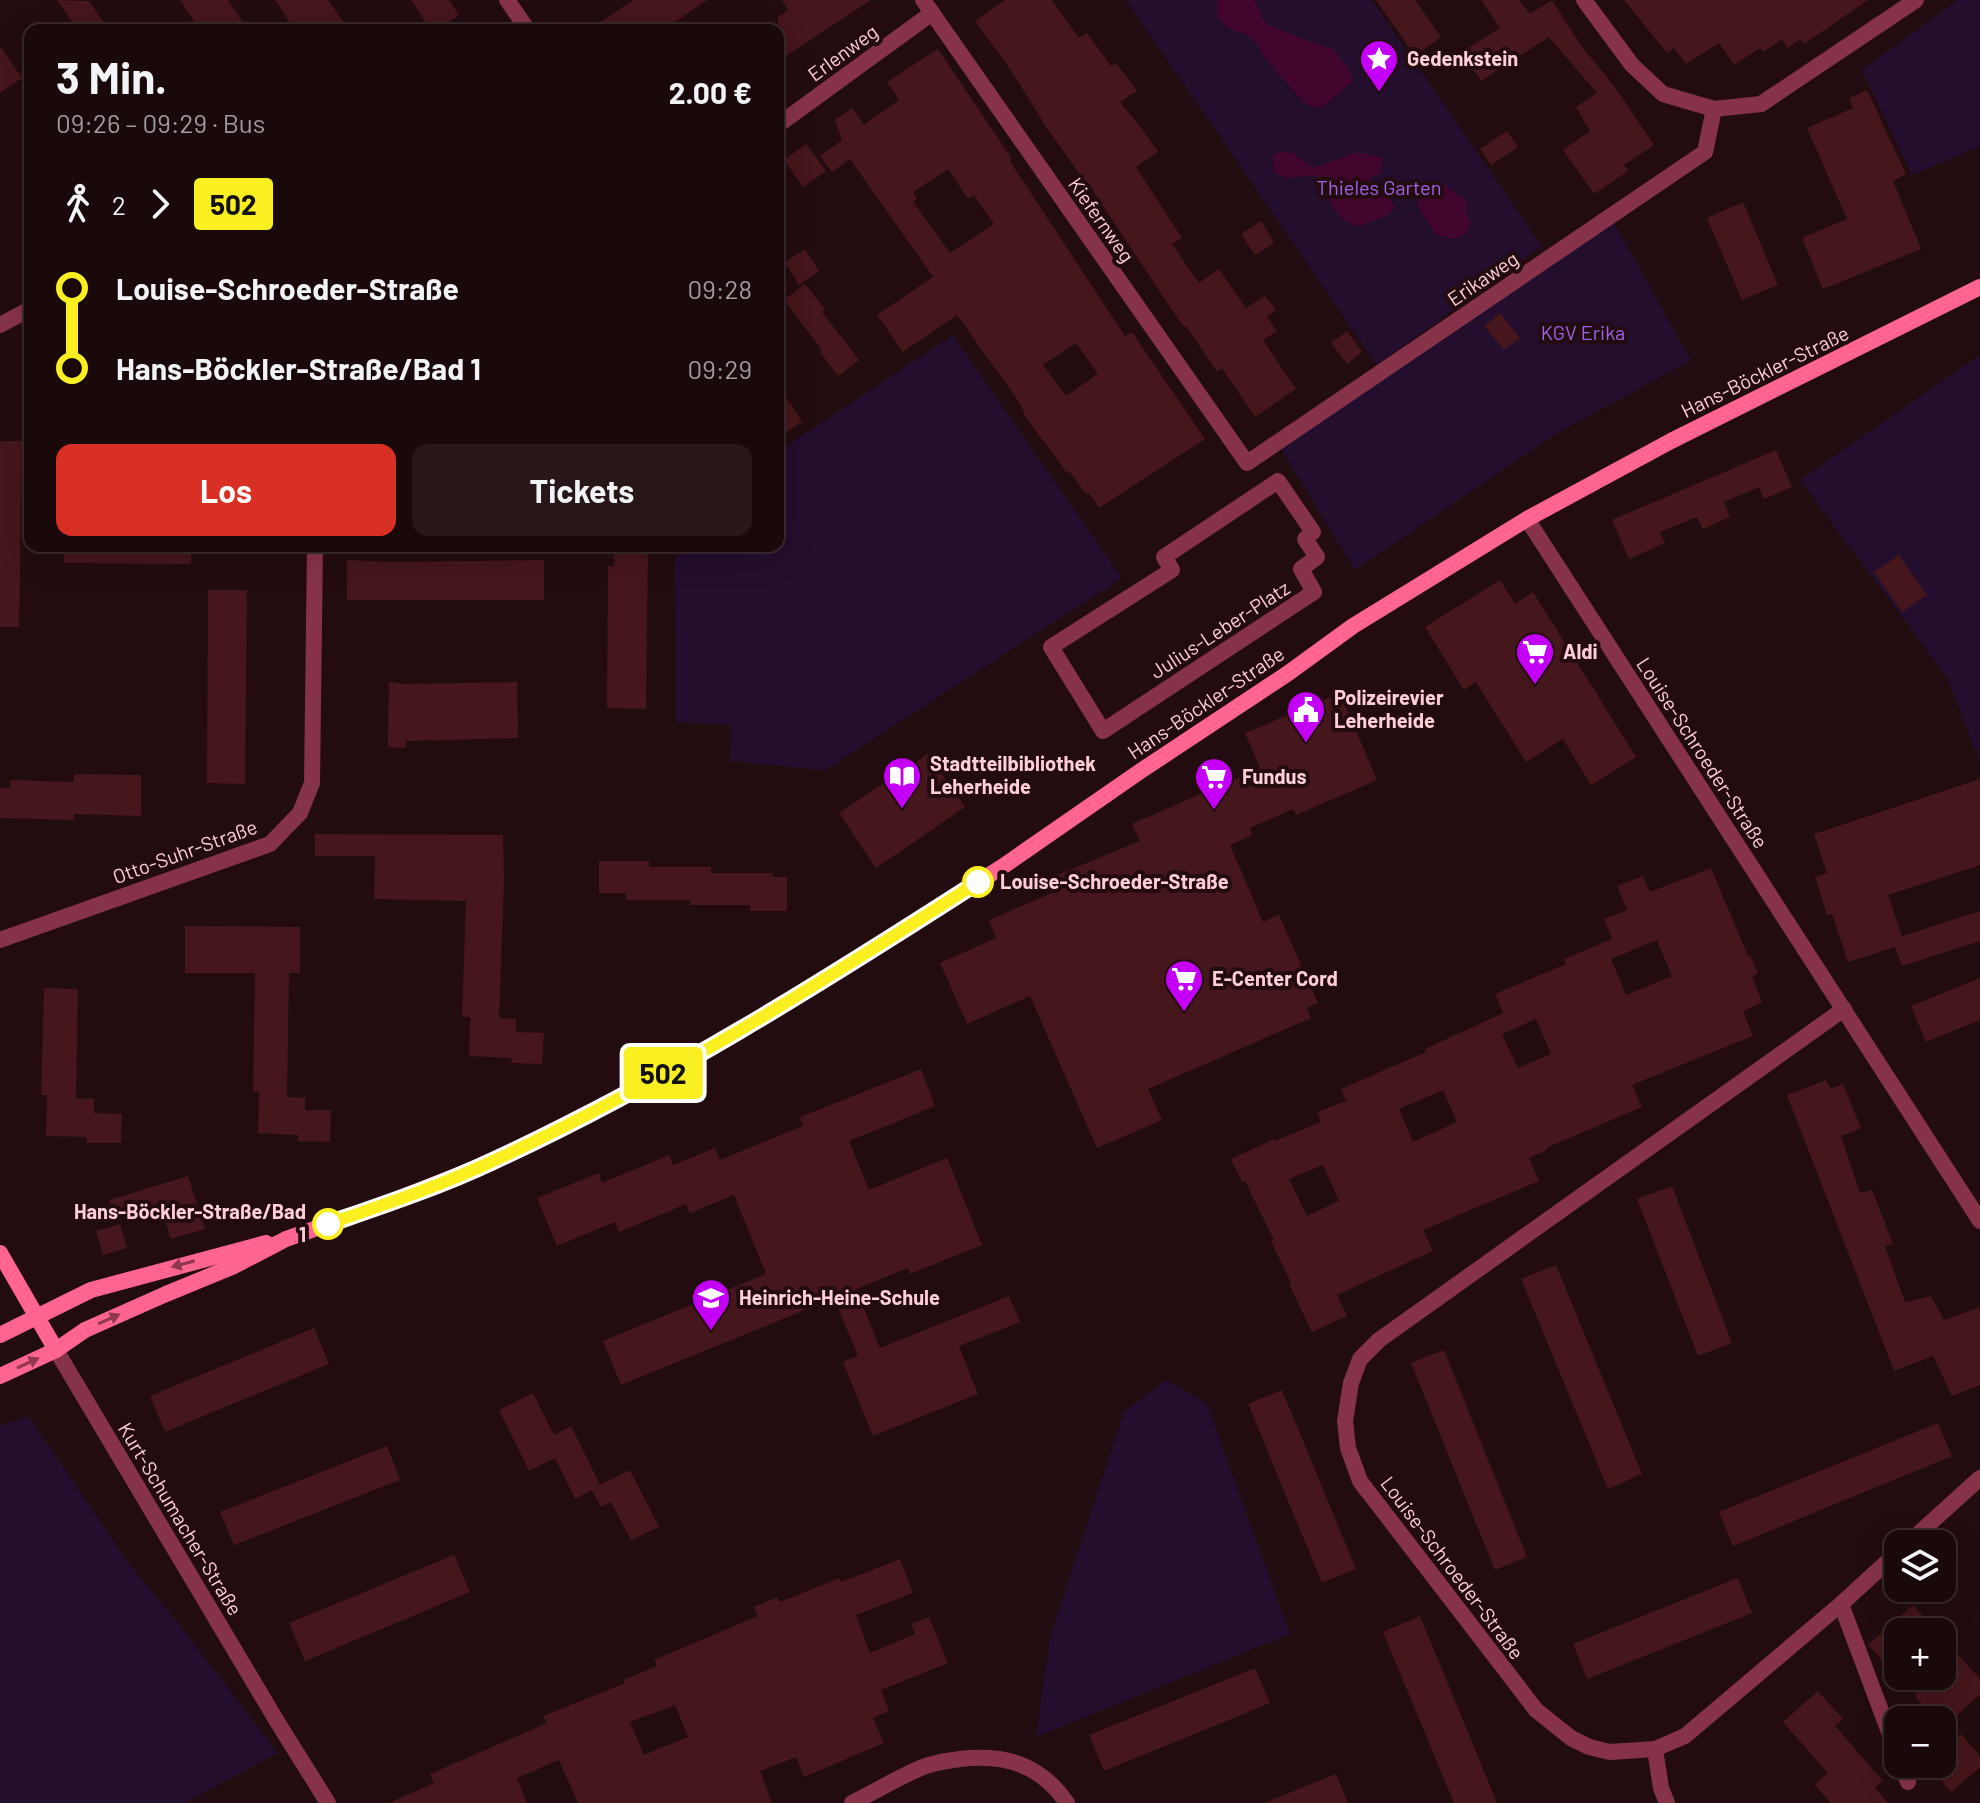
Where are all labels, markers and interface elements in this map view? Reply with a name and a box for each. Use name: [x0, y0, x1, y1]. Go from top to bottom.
street label: Erlenweg: [803, 19, 882, 86]
place icon: Gedenkstein: [1358, 38, 1400, 93]
place label: Gedenkstein: [1407, 46, 1518, 70]
text: 3 Min.: [56, 50, 167, 103]
text: 2.00 €: [669, 74, 752, 110]
text: 09:26 – 09:29 · Bus: [56, 107, 265, 138]
street label: Kiefernweg: [1064, 172, 1140, 266]
park label: Thieles Garten: [1317, 175, 1441, 199]
icon: walk: [56, 182, 100, 226]
icon: forward: [138, 182, 182, 226]
text: 502: [210, 187, 257, 221]
text: 2: [112, 189, 126, 220]
street label: Erikaweg: [1443, 246, 1522, 310]
text: Louise-Schroeder-Straße: [116, 270, 459, 306]
text: 09:28: [687, 273, 752, 304]
park label: KGV Erika: [1541, 320, 1625, 344]
street label: Hans-Böckler-Straße: [1677, 320, 1852, 422]
text: Hans-Böckler-Straße/Bad 1: [116, 350, 481, 386]
text: 09:29: [687, 353, 752, 384]
button: Los: [56, 444, 396, 536]
button: Tickets: [412, 444, 752, 536]
street label: Julius-Leber-Platz: [1145, 575, 1294, 683]
supermarket icon: Aldi: [1514, 631, 1556, 686]
place label: Aldi: [1563, 639, 1598, 663]
street label: Hans-Böckler-Straße: [1123, 641, 1288, 764]
street label: Louise-Schroeder-Straße: [1632, 653, 1774, 852]
place label: Polizeirevier Leherheide: [1334, 685, 1444, 732]
public building icon: Polizeirevier Leherheide: [1285, 689, 1327, 744]
place label: Stadtteilbibliothek Leherheide: [930, 751, 1096, 798]
library icon: Stadtteilbibliothek Leherheide: [881, 755, 923, 810]
supermarket icon: Fundus: [1193, 756, 1235, 811]
place label: Fundus: [1242, 764, 1307, 788]
street label: Otto-Suhr-Straße: [109, 814, 260, 888]
marker: Louise-Schroeder-Straße: [963, 867, 993, 897]
place label: Louise-Schroeder-Straße: [1000, 869, 1229, 893]
supermarket icon: E-Center Cord: [1163, 958, 1205, 1013]
place label: E-Center Cord: [1212, 966, 1338, 990]
line badge: 502: [617, 1047, 709, 1099]
text: 502: [640, 1056, 686, 1090]
place label: Hans-Böckler-Straße/Bad 1: [74, 1199, 306, 1246]
marker: Hans-Böckler-Straße/Bad 1: [313, 1209, 343, 1239]
one-way arrow: [171, 1259, 196, 1271]
school or university icon: Heinrich-Heine-Schule: [690, 1277, 732, 1332]
place label: Heinrich-Heine-Schule: [739, 1285, 940, 1309]
one-way arrow: [98, 1313, 121, 1326]
one-way arrow: [16, 1356, 40, 1370]
street label: Kurt-Schumacher-Straße: [114, 1418, 248, 1619]
street label: Louise-Schroeder-Straße: [1376, 1471, 1529, 1664]
map controls: [1884, 1530, 1956, 1778]
button: layers: [1884, 1530, 1956, 1602]
button: +: [1884, 1618, 1956, 1690]
button: −: [1884, 1706, 1956, 1778]

